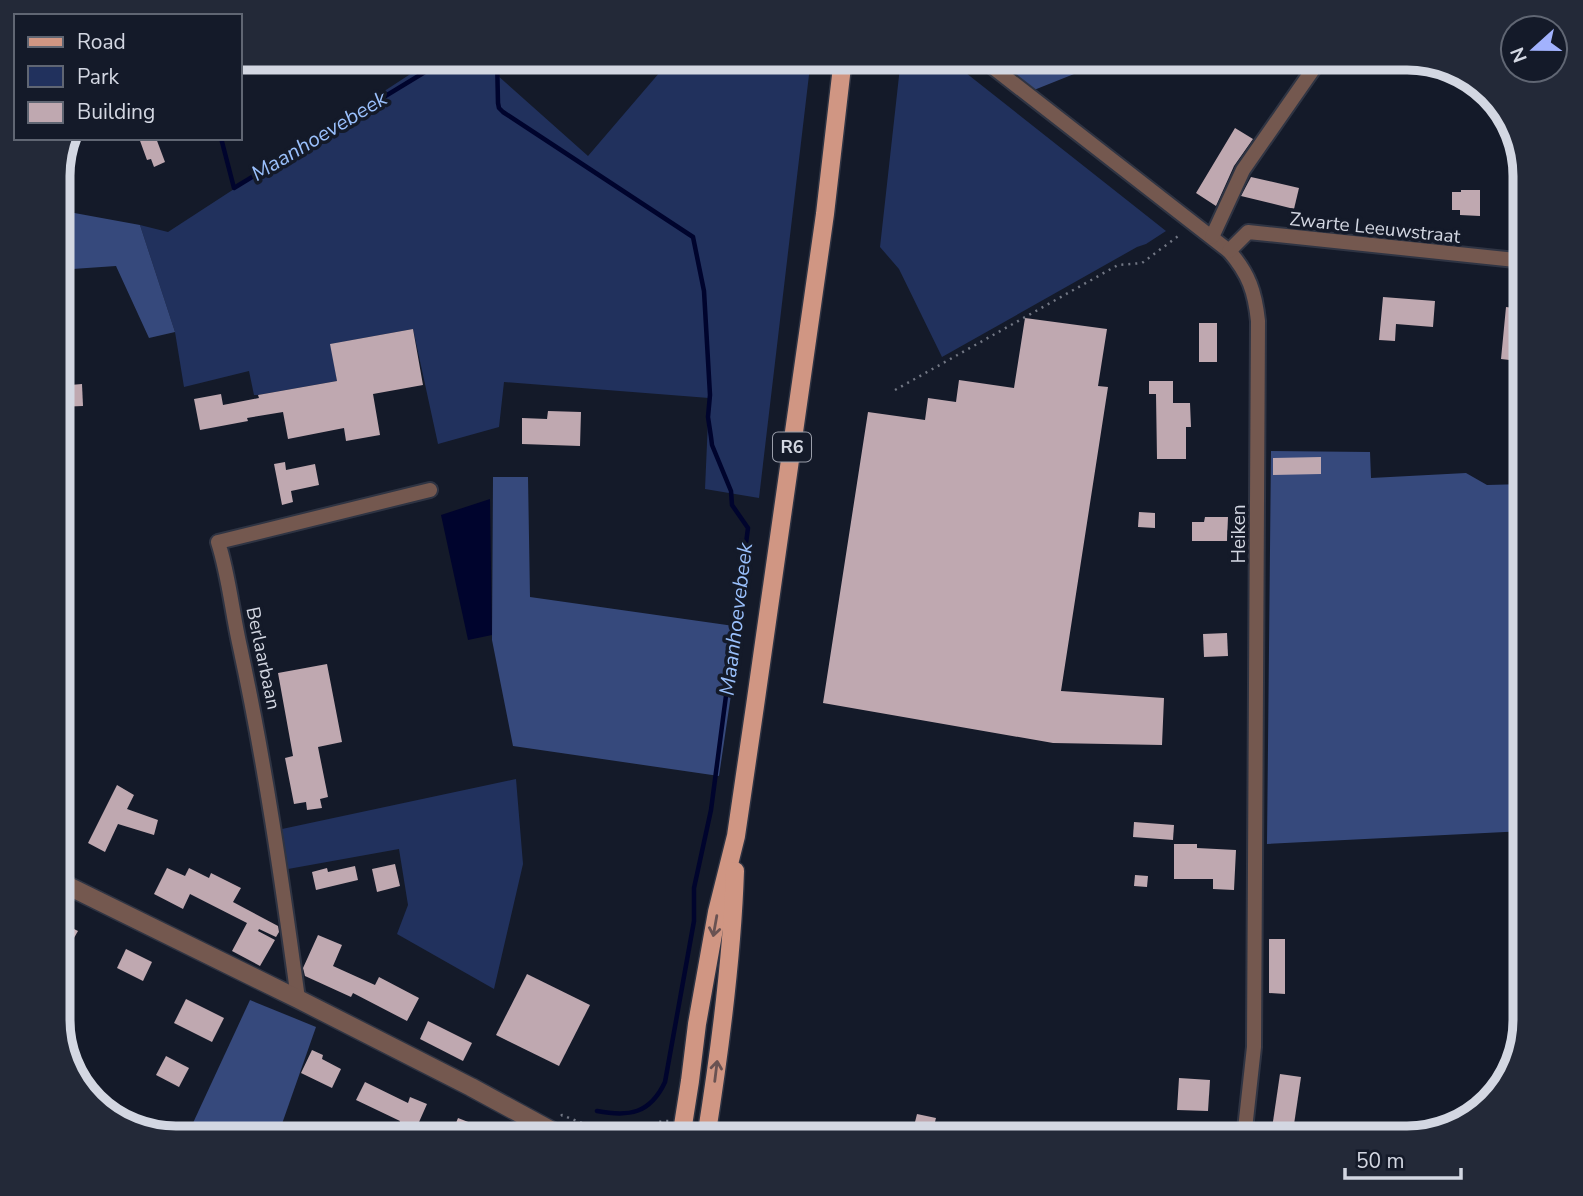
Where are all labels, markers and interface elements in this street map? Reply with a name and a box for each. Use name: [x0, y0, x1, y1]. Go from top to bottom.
legend: [14, 14, 242, 140]
north arrow: [1499, 14, 1569, 84]
text: Road: [77, 28, 126, 56]
text: N: [1504, 43, 1534, 66]
text: Park: [77, 63, 119, 91]
water label: Maanhoevebeek: [246, 84, 393, 188]
text: Building: [77, 98, 155, 126]
street label: Zwarte Leeuwstraat: [1288, 206, 1462, 250]
road number: R6: [773, 432, 811, 462]
street label: Heiken: [1226, 504, 1252, 564]
water label: Maanhoevebeek: [713, 541, 759, 697]
street label: Berlaarbaan: [239, 604, 287, 712]
one-way arrow: [708, 914, 721, 937]
one-way arrow: [710, 1060, 723, 1083]
scale bar: [1345, 1136, 1460, 1180]
text: 50 m: [1356, 1147, 1405, 1175]

